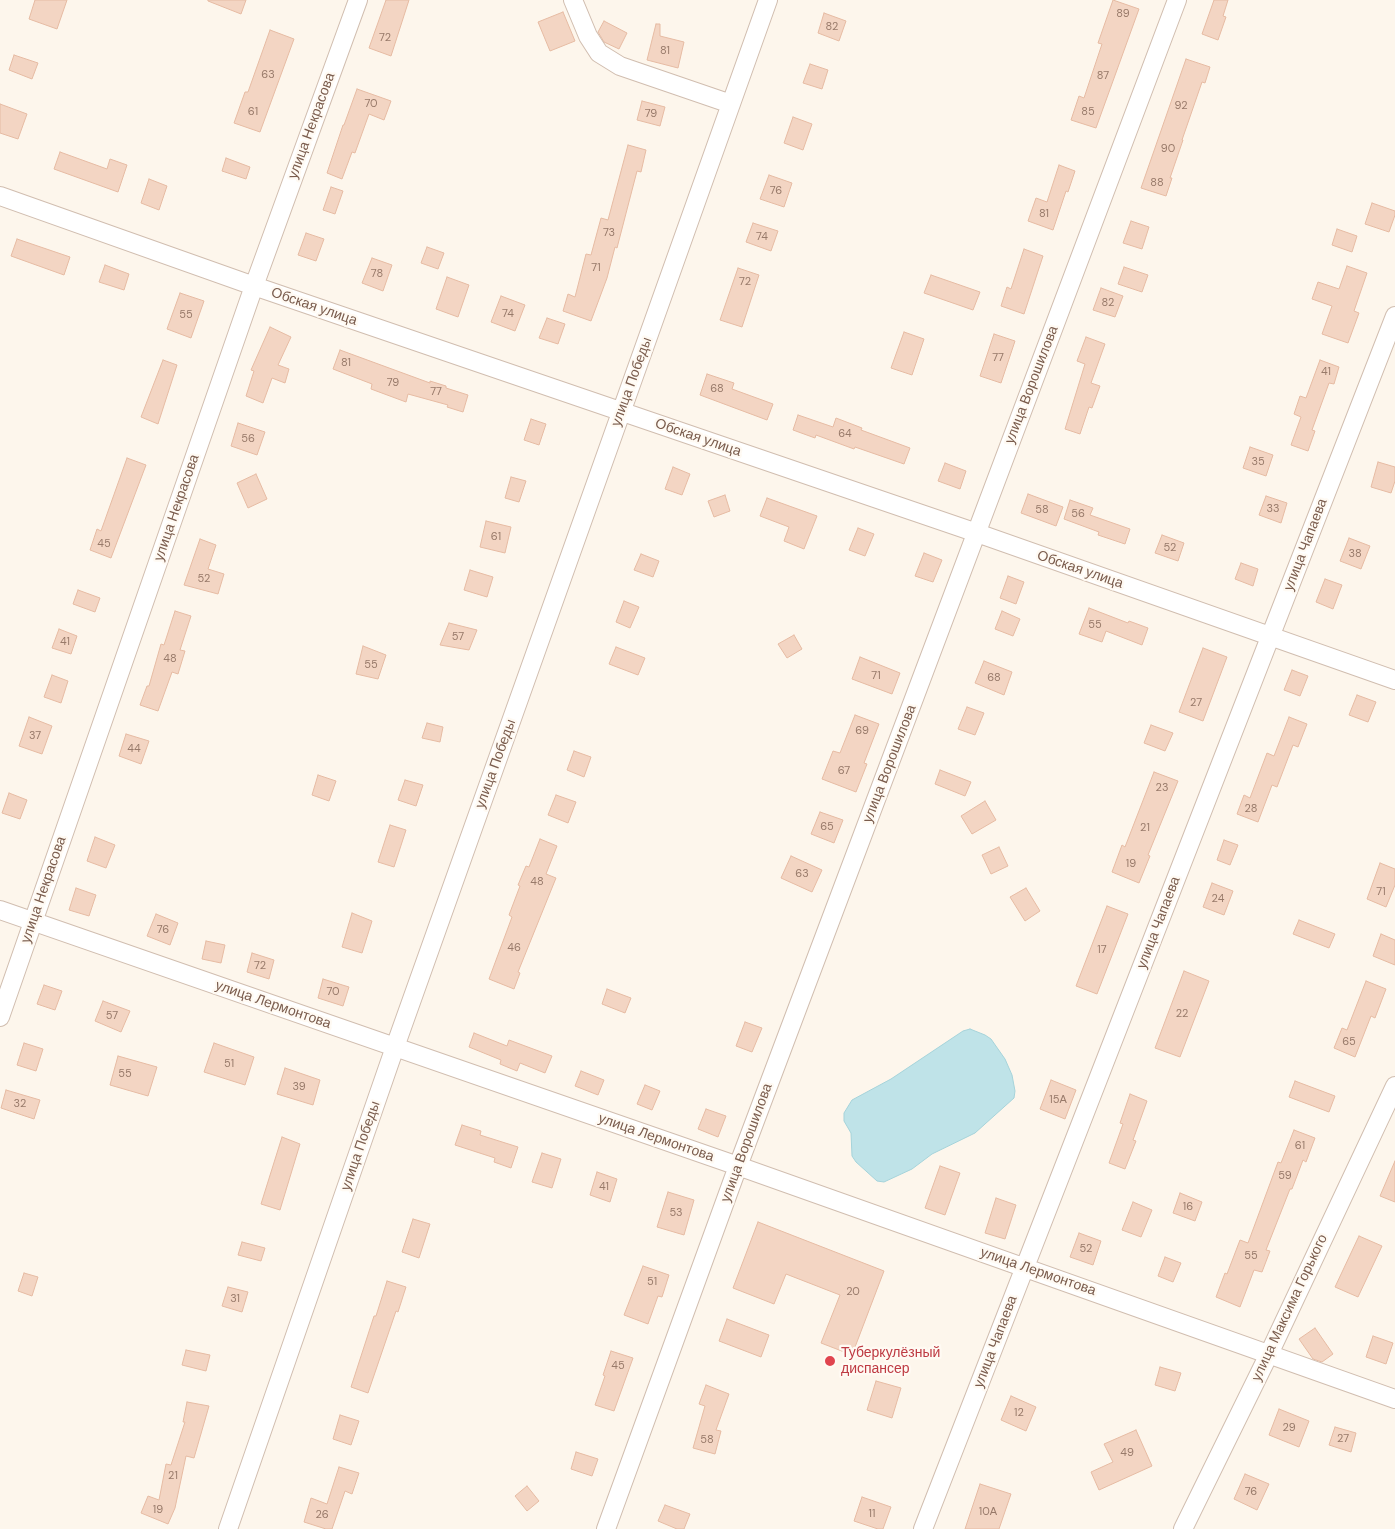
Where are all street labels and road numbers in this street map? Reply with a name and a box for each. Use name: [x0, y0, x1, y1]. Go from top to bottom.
street label: улица Некрасова: [285, 71, 339, 181]
street label: Обская улица: [269, 284, 359, 330]
street label: улица Ворошилова: [1002, 324, 1062, 446]
street label: улица Победы: [608, 335, 656, 429]
street label: Обская улица: [653, 415, 743, 461]
street label: улица Некрасова: [151, 452, 203, 564]
street label: улица Чапаева: [1281, 496, 1331, 594]
street label: Обская улица: [1035, 547, 1125, 593]
street label: улица Ворошилова: [860, 703, 920, 825]
street label: улица Победы: [472, 717, 520, 811]
street label: улица Некрасова: [18, 834, 70, 946]
street label: улица Чапаева: [1134, 874, 1184, 972]
street label: улица Лермонтова: [213, 977, 333, 1033]
street label: улица Ворошилова: [718, 1081, 776, 1205]
street label: улица Победы: [338, 1099, 384, 1193]
street label: улица Лермонтова: [596, 1110, 716, 1166]
street label: улица Максима Горького: [1249, 1232, 1331, 1384]
street label: улица Лермонтова: [978, 1244, 1098, 1300]
street label: улица Чапаева: [971, 1293, 1021, 1391]

